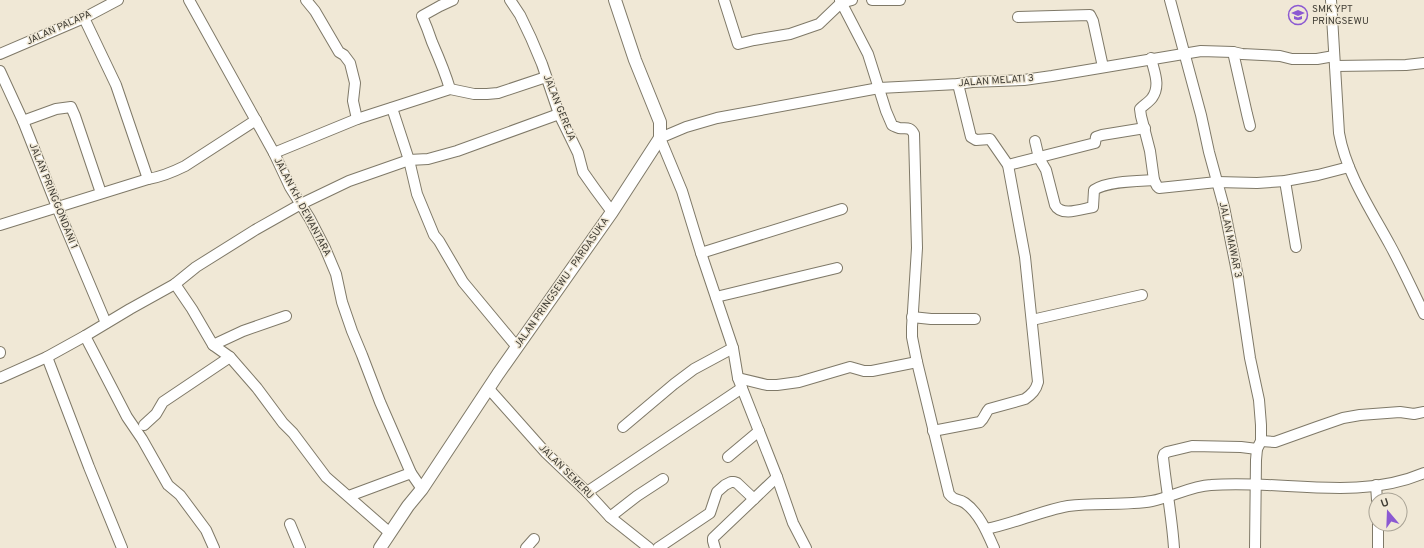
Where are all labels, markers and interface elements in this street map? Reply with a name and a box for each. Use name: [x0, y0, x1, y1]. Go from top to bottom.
place label: SMK YPT PRINGSEWU: [1312, 3, 1369, 28]
school or university icon: SMK YPT PRINGSEWU: [1287, 4, 1309, 26]
street label: JALAN PALAPA: [24, 8, 94, 48]
street label: JALAN MELATI 3: [958, 72, 1034, 90]
street label: JALAN GEREJA: [540, 73, 578, 143]
street label: JALAN PRINGGONDANI 1: [26, 141, 80, 251]
street label: JALAN KH. DEWANTARA: [270, 155, 334, 259]
street label: JALAN MAWAR 3: [1216, 201, 1244, 279]
street label: JALAN PRINGSEWU - PARDASUKA: [512, 215, 612, 351]
street label: JALAN SEMERU: [536, 442, 596, 502]
north arrow: [1368, 492, 1408, 532]
text: U: [1379, 496, 1391, 511]

